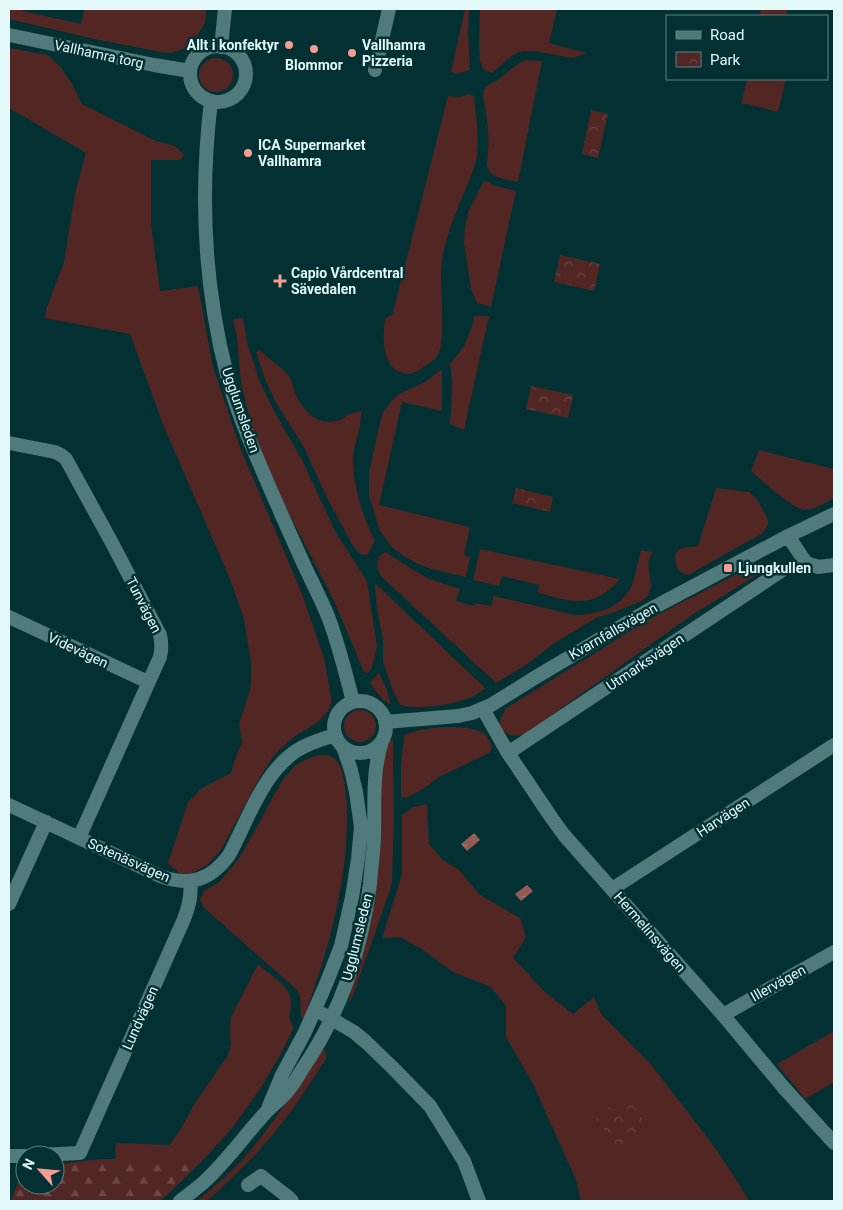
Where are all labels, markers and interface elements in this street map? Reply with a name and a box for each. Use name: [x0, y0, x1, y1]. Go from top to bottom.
legend: [666, 15, 828, 80]
text: Road: [710, 26, 744, 44]
street label: Vallhamra torg: [53, 37, 145, 71]
place label: Allt i konfektyr: [187, 37, 279, 53]
place label: Vallhamra Pizzeria: [362, 37, 426, 69]
marker: Allt i konfektyr: [283, 39, 295, 51]
marker: Blommor: [308, 43, 320, 55]
marker: Vallhamra Pizzeria: [346, 47, 358, 59]
text: Park: [710, 51, 741, 69]
place label: Blommor: [285, 57, 343, 73]
place label: ICA Supermarket Vallhamra: [258, 137, 366, 169]
marker: ICA Supermarket Vallhamra: [242, 147, 254, 159]
place label: Capio Vårdcentral Sävedalen: [291, 265, 403, 297]
marker: Capio Vårdcentral Sävedalen: [273, 274, 287, 288]
street label: Ugglumsleden: [219, 365, 263, 455]
place label: Ljungkullen: [738, 560, 811, 576]
marker: Ljungkullen: [722, 562, 734, 574]
street label: Tunvägen: [123, 574, 165, 636]
street label: Kvarnfallsvägen: [566, 599, 660, 663]
street label: Videvägen: [45, 629, 111, 671]
street label: Utmarksvägen: [603, 630, 687, 694]
street label: Harvägen: [694, 794, 752, 840]
street label: Sotenäsvägen: [85, 835, 173, 885]
street label: Hermelinsvägen: [611, 889, 689, 975]
street label: Ugglumsleden: [338, 892, 376, 982]
street label: Illervägen: [748, 961, 808, 1005]
street label: Lundvägen: [119, 984, 161, 1052]
north arrow: [15, 1145, 65, 1195]
text: N: [19, 1156, 38, 1172]

